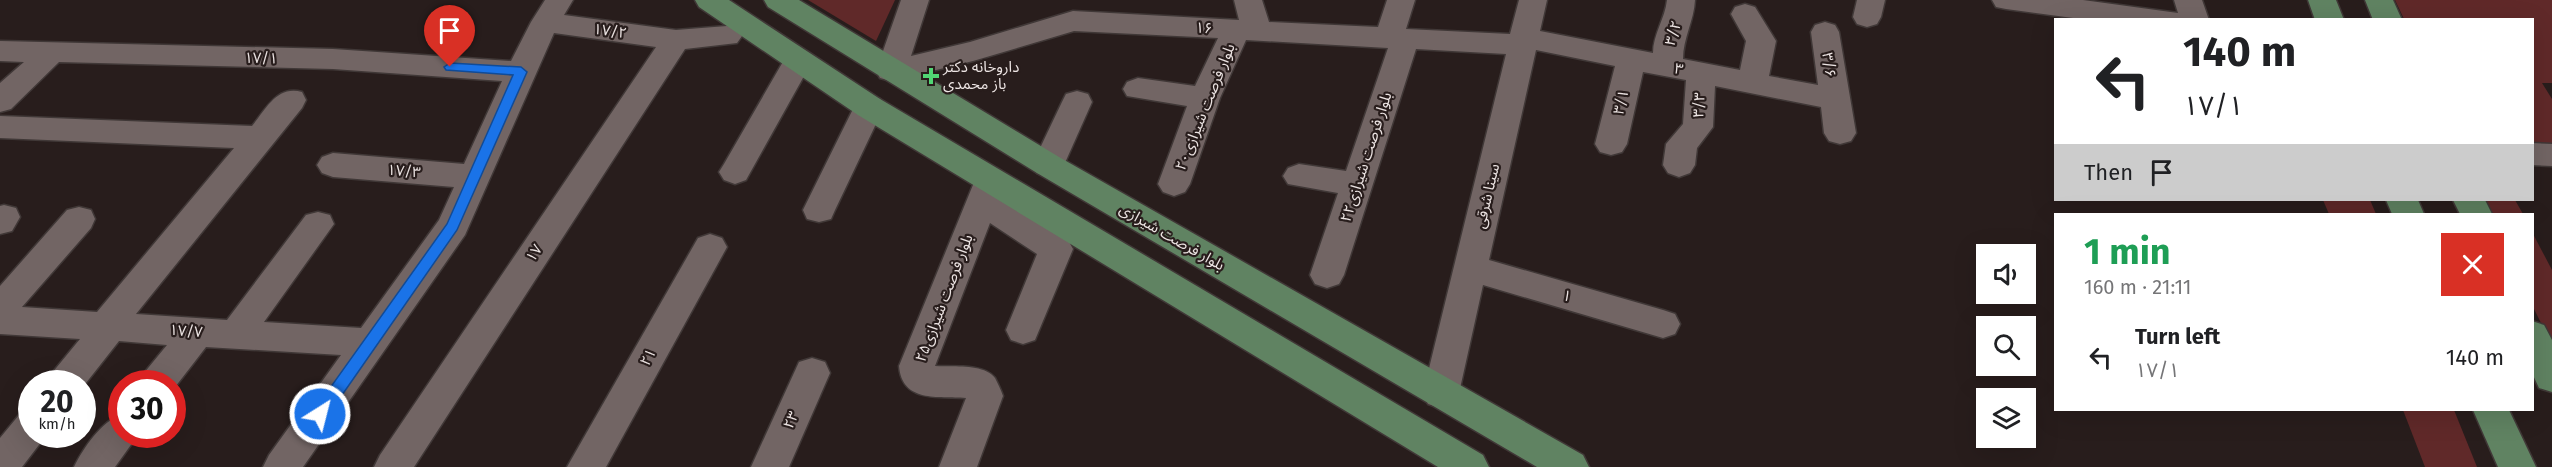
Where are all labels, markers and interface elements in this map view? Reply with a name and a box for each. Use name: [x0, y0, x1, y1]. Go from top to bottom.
pin: [424, 5, 475, 67]
icon: arrive: [433, 14, 466, 47]
street label: ۳/۲: [1661, 18, 1685, 48]
street label: ۱۶: [1195, 19, 1213, 37]
street label: ۱۷/۲: [592, 20, 628, 42]
text: 140 m: [2183, 27, 2296, 77]
street label: بلوار فرصت شیرازی۲۰: [1171, 41, 1239, 173]
icon: left: [2084, 42, 2162, 120]
street label: ۱۷/۱: [244, 49, 278, 67]
street label: ۳/۶: [1818, 51, 1840, 79]
place label: داروخانه دکتر باز محمدی: [942, 58, 1019, 93]
street label: ۳: [1673, 59, 1685, 79]
marker: داروخانه دکتر باز محمدی: [924, 69, 938, 83]
street label: ۳/۱: [1609, 88, 1633, 116]
street label: بلوار فرصت شیرازی۲۲: [1337, 90, 1395, 224]
text: ۱۷/۱: [2183, 90, 2243, 122]
street label: ۳/۳: [1689, 92, 1709, 118]
icon: arrive: [2145, 156, 2178, 189]
text: Then: [2084, 159, 2133, 186]
street label: ۱۷/۳: [387, 161, 422, 181]
street label: سینا شرقی: [1471, 162, 1503, 230]
street label: بلوار فرصت شیرازی: [1116, 200, 1228, 274]
text: 1 min: [2084, 230, 2171, 274]
street label: بلوار فرصت شیرازی۲۵: [911, 232, 977, 364]
button: close: [2441, 233, 2504, 296]
street label: ۱۷: [522, 241, 546, 265]
map controls: [1976, 244, 2036, 448]
button: sound: [1976, 244, 2036, 304]
text: 160 m · 21:11: [2084, 275, 2191, 299]
street label: ۱: [1560, 286, 1574, 306]
button: search: [1976, 316, 2036, 376]
street label: ۱۷/۷: [169, 321, 204, 341]
text: Turn left: [2135, 323, 2220, 350]
icon: left: [2084, 341, 2117, 374]
text: 140 m: [2446, 344, 2504, 371]
street label: ۲۱: [636, 345, 660, 369]
text: ۱۷/۱: [2135, 358, 2180, 382]
speed limit sign: 30: [108, 370, 186, 448]
position arrow: [288, 382, 352, 446]
text: 20: [40, 384, 74, 420]
button: layers: [1976, 388, 2036, 448]
street label: ۲۳: [779, 408, 803, 432]
text: km/h: [38, 415, 76, 433]

